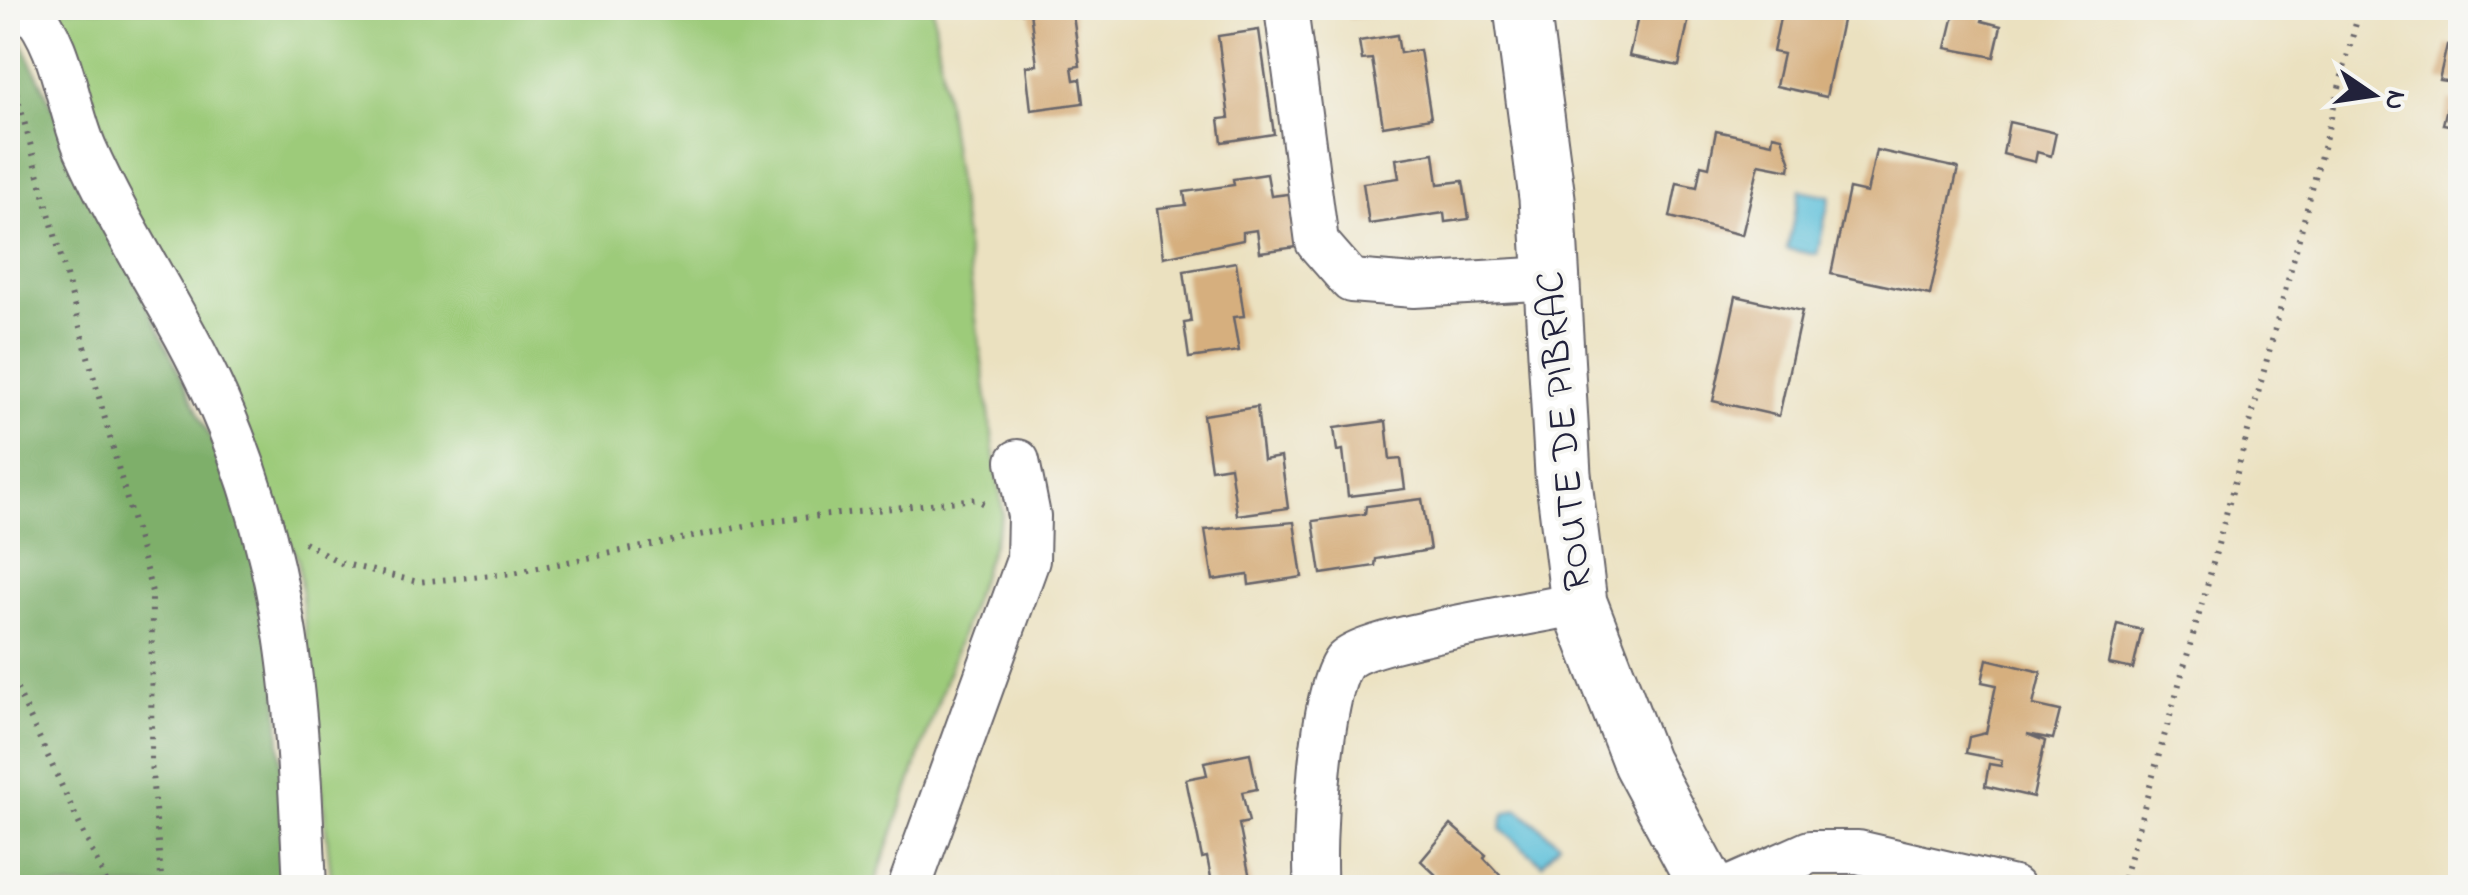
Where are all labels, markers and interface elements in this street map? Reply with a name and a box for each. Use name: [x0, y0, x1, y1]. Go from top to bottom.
north arrow: [2323, 45, 2423, 145]
text: N: [2372, 86, 2416, 114]
street label: ROUTE DE PIBRAC: [1523, 269, 1609, 593]

